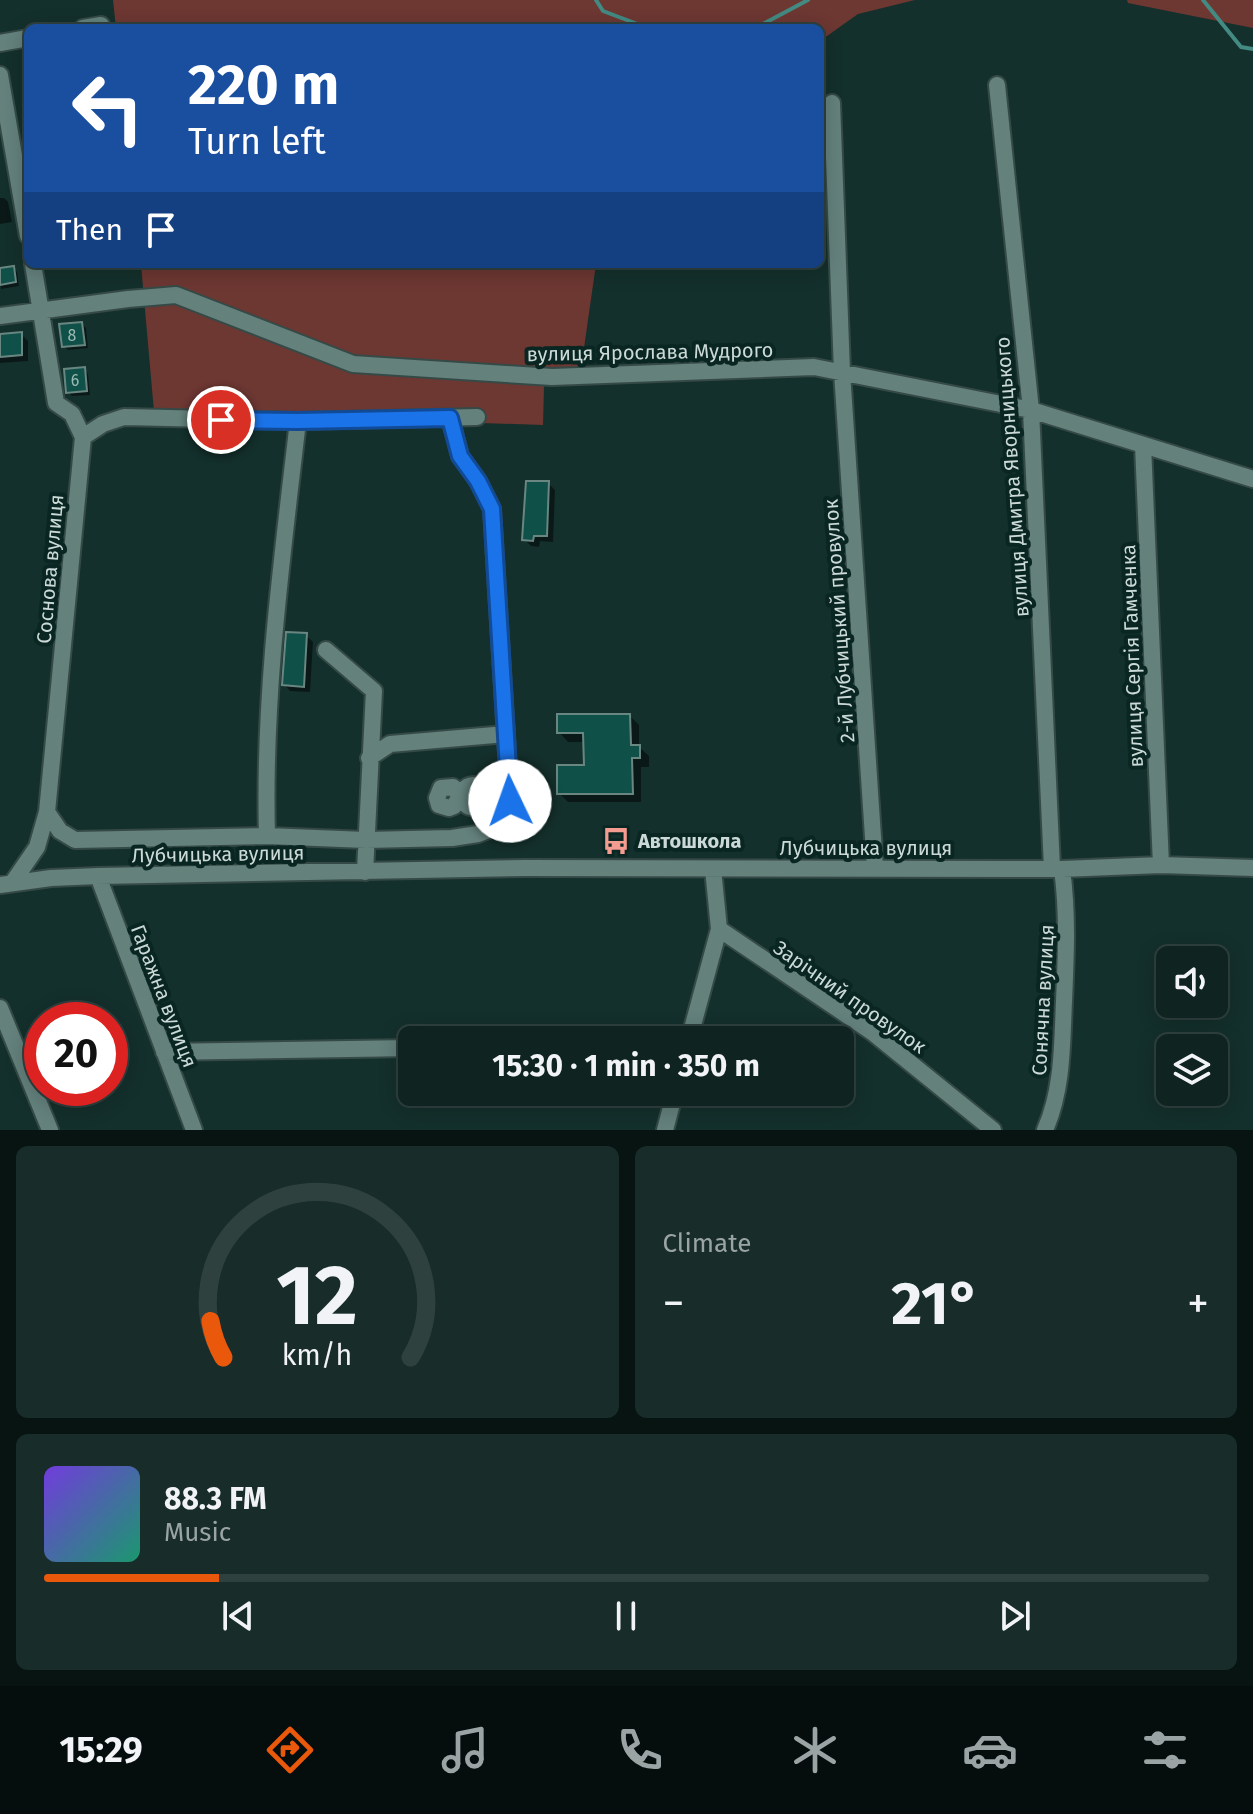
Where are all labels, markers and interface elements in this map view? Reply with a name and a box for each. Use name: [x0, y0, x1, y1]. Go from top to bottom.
text: 220 m: [188, 52, 339, 119]
icon: left: [56, 56, 160, 160]
text: Turn left: [188, 120, 326, 164]
icon: arrive: [139, 208, 183, 252]
text: Then: [56, 212, 123, 248]
house number: 8: [68, 326, 77, 345]
street label: вулиця Дмитра Яворницького: [990, 336, 1034, 618]
street label: вулиця Ярослава Мудрого: [526, 338, 774, 366]
house number: 6: [71, 371, 79, 390]
pin: [187, 386, 255, 454]
icon: arrive: [199, 398, 243, 442]
street label: Соснова вулиця: [32, 493, 68, 645]
street label: 2-й Лубчицький провулок: [818, 498, 859, 744]
street label: вулиця Сергія Гамченка: [1116, 544, 1148, 768]
position arrow: [468, 759, 552, 843]
bus stop icon: Автошкола: [601, 826, 631, 856]
place label: Автошкола: [637, 829, 741, 853]
street label: Лубчицька вулиця: [780, 836, 952, 860]
street label: Лубчицька вулиця: [131, 840, 305, 868]
street label: Гаражна вулиця: [126, 921, 202, 1071]
street label: Сонячна вулиця: [1027, 924, 1059, 1076]
street label: Зарічний провулок: [769, 935, 931, 1059]
map controls: [1156, 946, 1228, 1106]
button: sound: [1156, 946, 1228, 1018]
speed limit sign: 20: [24, 1002, 128, 1106]
button: layers: [1156, 1034, 1228, 1106]
text: 15:30 · 1 min · 350 m: [492, 1048, 760, 1084]
text: Climate: [663, 1228, 751, 1259]
text: 12: [276, 1246, 358, 1346]
text: 21°: [891, 1268, 980, 1340]
text: −: [663, 1277, 685, 1330]
text: +: [1187, 1277, 1209, 1330]
text: km/h: [282, 1338, 353, 1373]
text: 88.3 FM: [164, 1481, 267, 1517]
text: Music: [164, 1517, 231, 1548]
icon: previous: [216, 1594, 260, 1638]
icon: pause: [604, 1594, 648, 1638]
icon: next: [993, 1594, 1037, 1638]
icon: directions: [262, 1722, 318, 1778]
icon: music: [437, 1722, 493, 1778]
icon: phone: [612, 1722, 668, 1778]
icon: climate: [787, 1722, 843, 1778]
icon: car: [962, 1722, 1018, 1778]
icon: filters: [1137, 1722, 1193, 1778]
text: 15:29: [60, 1728, 143, 1772]

